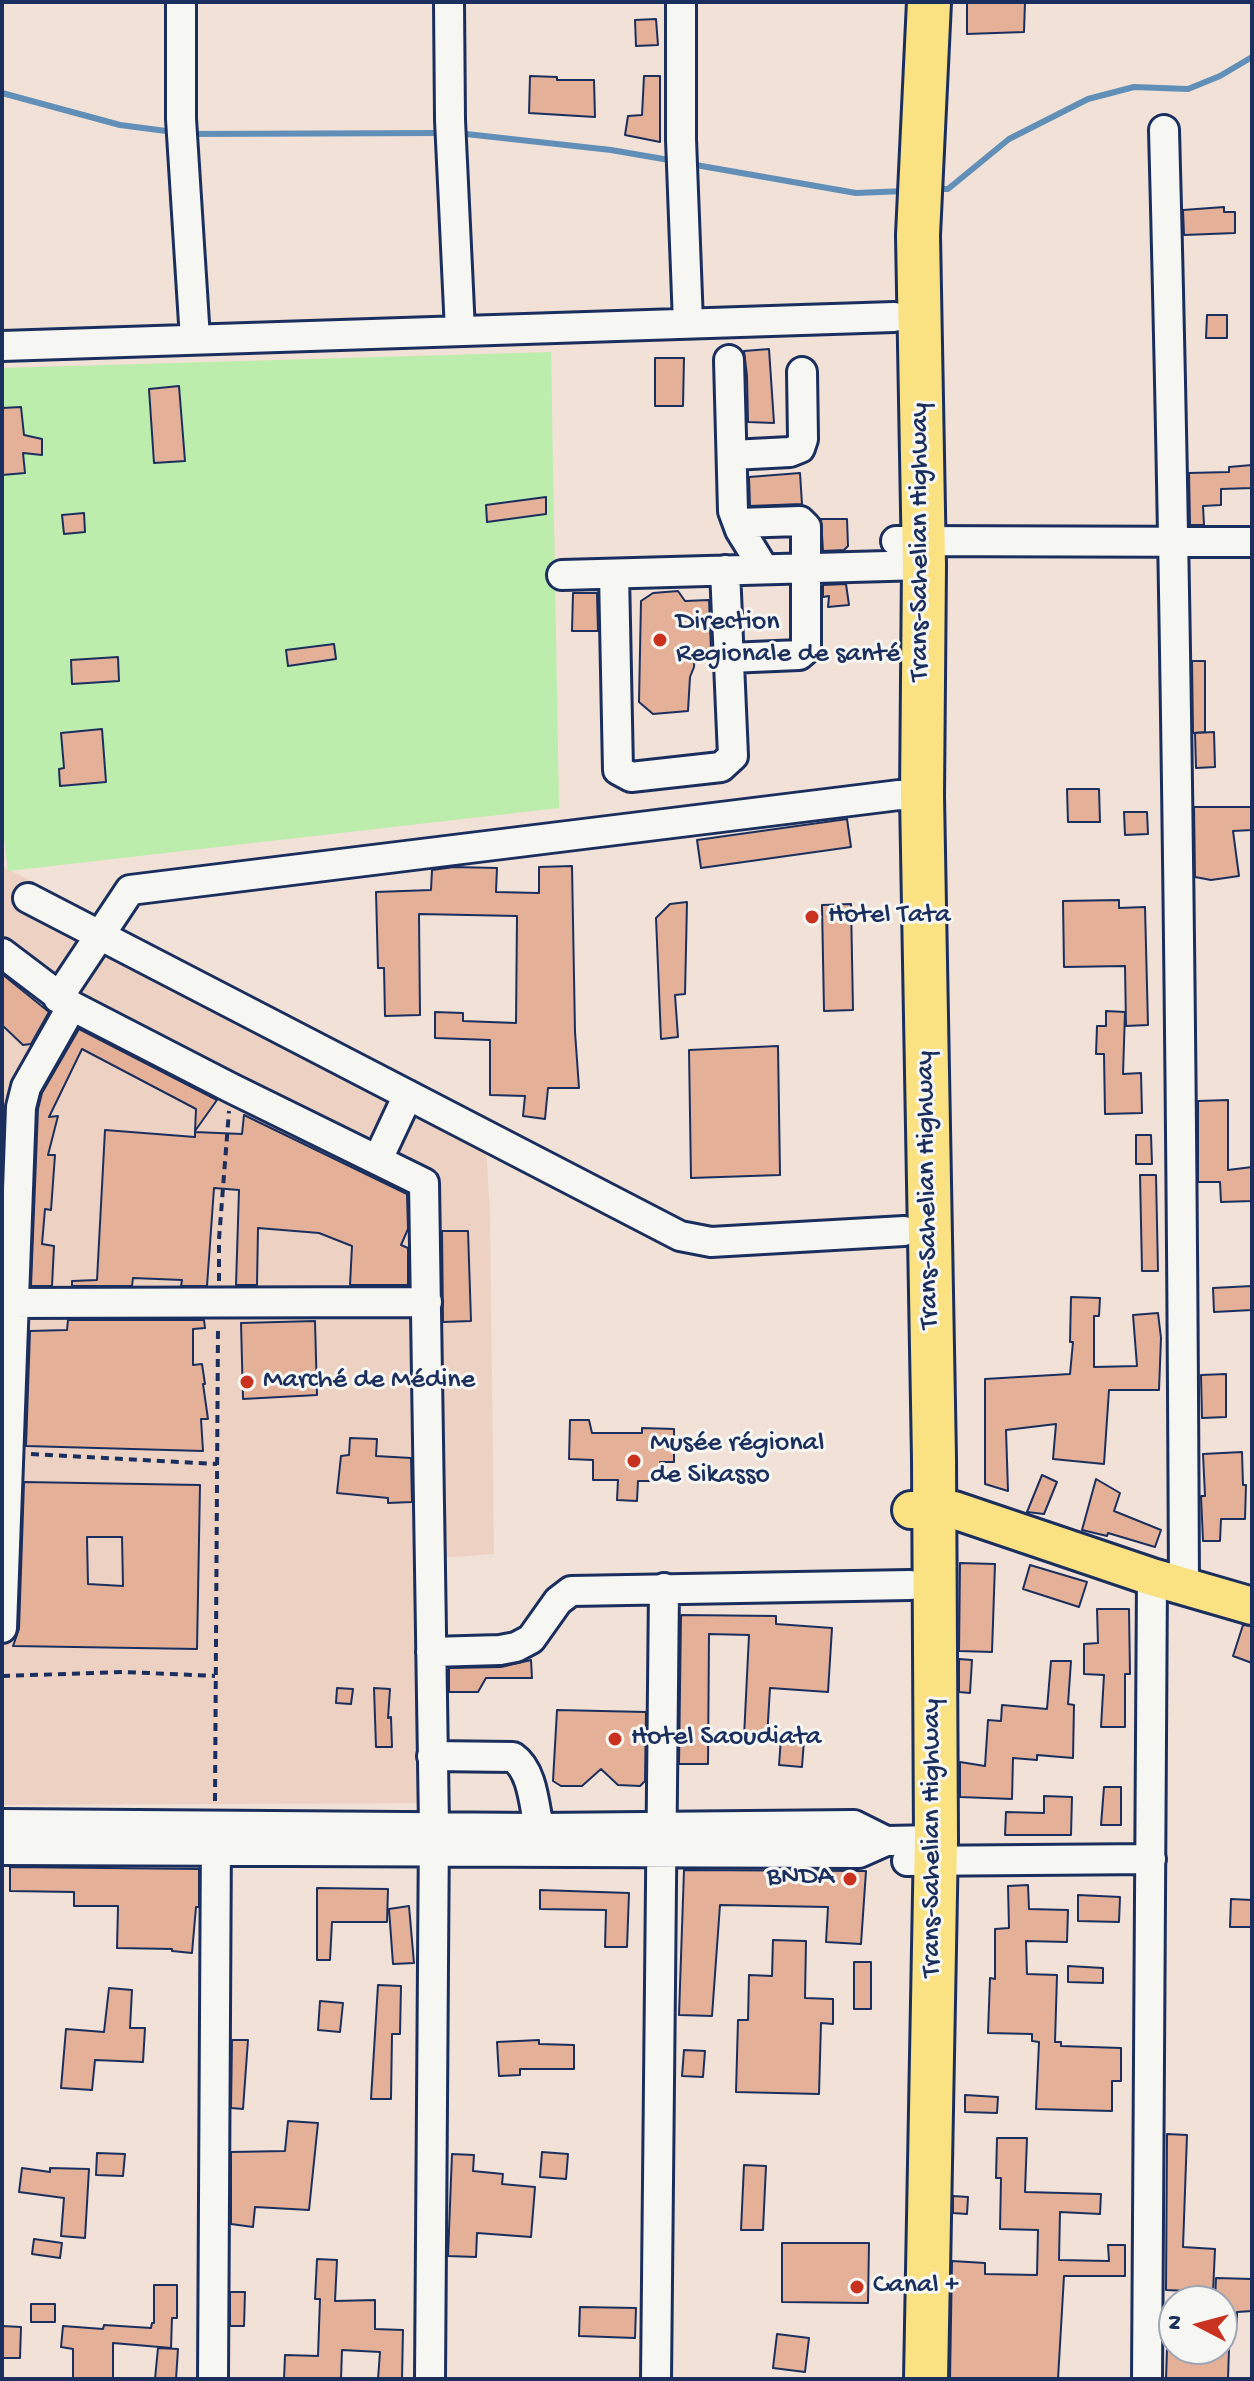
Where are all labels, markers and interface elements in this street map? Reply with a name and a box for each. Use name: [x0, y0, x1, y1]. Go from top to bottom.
street label: Trans-Sahelian Highway: [905, 403, 939, 681]
place label: Direction Regionale de santé: [676, 607, 900, 673]
marker: Direction Regionale de santé: [651, 631, 669, 649]
place label: Hotel Tata: [828, 900, 950, 934]
marker: Hotel Tata: [803, 908, 821, 926]
street label: Trans-Sahelian Highway: [910, 1051, 948, 1329]
place label: Marché de Médine: [263, 1365, 475, 1399]
marker: Marché de Médine: [238, 1373, 256, 1391]
place label: Musée régional de Sikasso: [650, 1428, 824, 1494]
marker: Musée régional de Sikasso: [625, 1452, 643, 1470]
street label: Trans-Sahelian Highway: [917, 1699, 951, 1977]
place label: Hotel Saoudiata: [631, 1722, 821, 1756]
marker: Hotel Saoudiata: [606, 1730, 624, 1748]
place label: BNDA: [767, 1862, 834, 1896]
marker: BNDA: [841, 1870, 859, 1888]
place label: Canal +: [873, 2270, 959, 2304]
marker: Canal +: [848, 2278, 866, 2296]
north arrow: [1158, 2285, 1238, 2365]
text: N: [1162, 2314, 1190, 2331]

